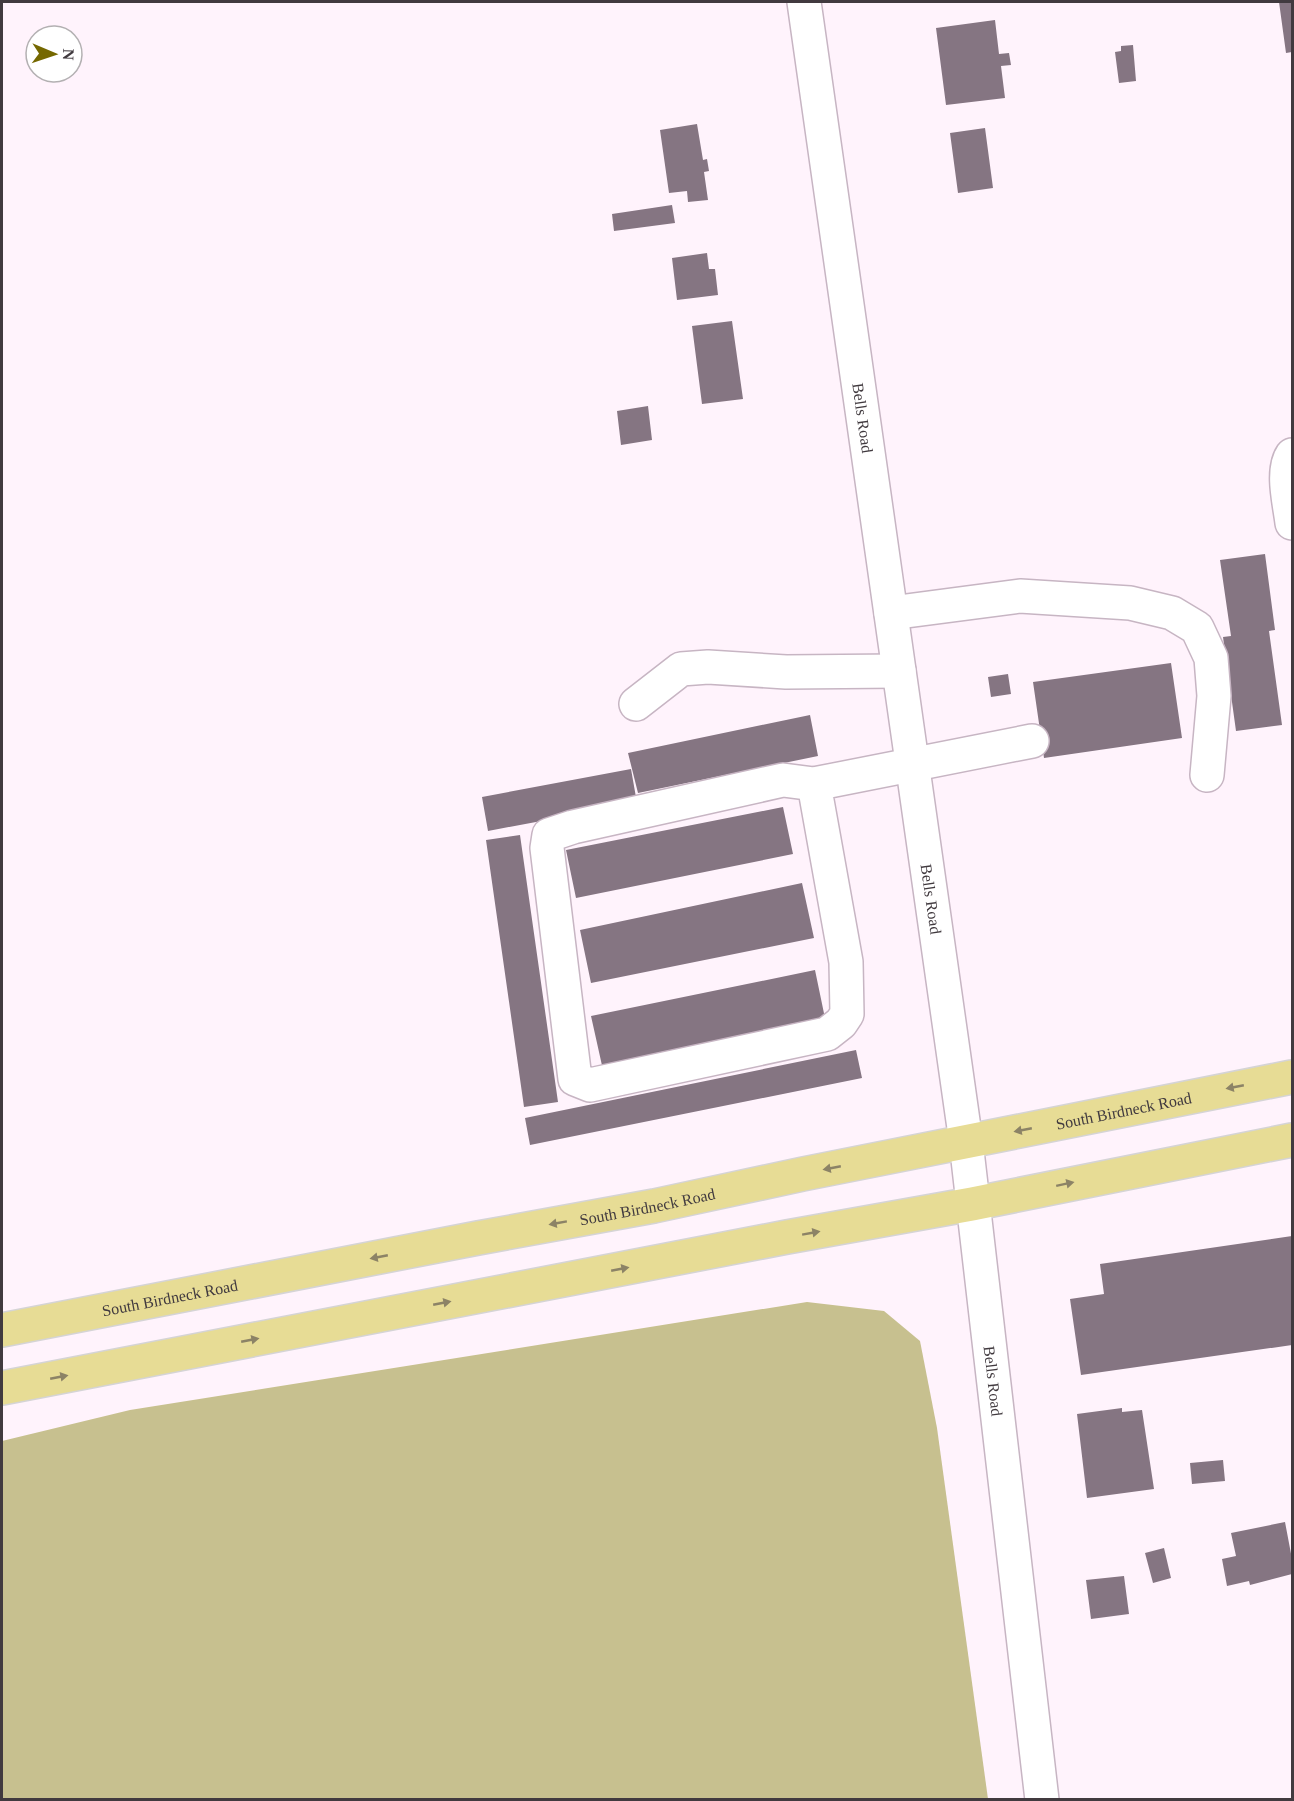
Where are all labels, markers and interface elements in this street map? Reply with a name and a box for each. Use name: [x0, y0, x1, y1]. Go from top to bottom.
north arrow: [24, 24, 84, 84]
text: N: [60, 48, 77, 61]
street label: Bells Road: [849, 382, 876, 454]
street label: Bells Road: [918, 863, 944, 935]
one-way arrow: [1226, 1083, 1244, 1093]
street label: South Birdneck Road: [1055, 1089, 1193, 1133]
one-way arrow: [1014, 1126, 1033, 1135]
one-way arrow: [822, 1164, 841, 1173]
one-way arrow: [1055, 1179, 1074, 1188]
street label: South Birdneck Road: [578, 1185, 717, 1228]
one-way arrow: [549, 1219, 568, 1228]
one-way arrow: [802, 1228, 821, 1237]
one-way arrow: [369, 1253, 388, 1262]
one-way arrow: [610, 1264, 629, 1273]
street label: South Birdneck Road: [101, 1277, 239, 1319]
one-way arrow: [433, 1298, 452, 1307]
one-way arrow: [241, 1335, 260, 1344]
street label: Bells Road: [981, 1345, 1006, 1417]
one-way arrow: [50, 1372, 69, 1381]

